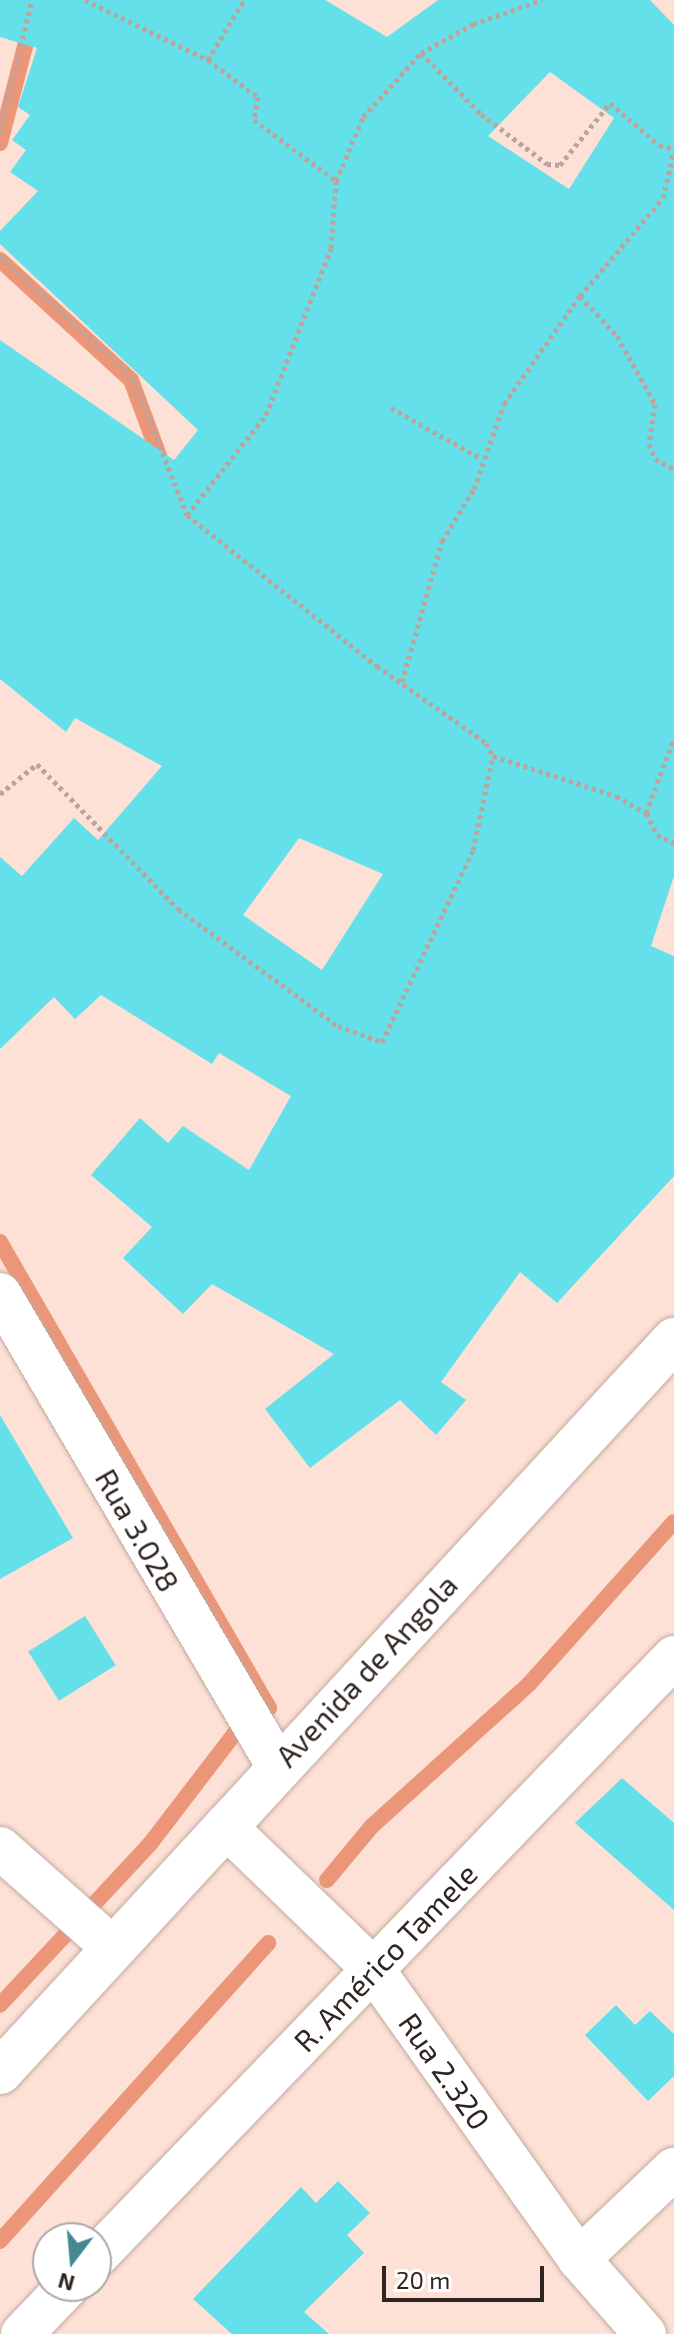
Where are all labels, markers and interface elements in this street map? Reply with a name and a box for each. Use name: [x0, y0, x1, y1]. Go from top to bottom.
street label: Rua 3.028: [89, 1462, 187, 1598]
street label: Avenida de Angola: [268, 1566, 464, 1774]
street label: R. Américo Tamele: [285, 1855, 485, 2059]
street label: Rua 2.320: [392, 2006, 498, 2136]
north arrow: [32, 2222, 112, 2302]
scale bar: [386, 2250, 548, 2300]
text: 20 m: [396, 2265, 450, 2294]
text: N: [55, 2268, 77, 2298]

